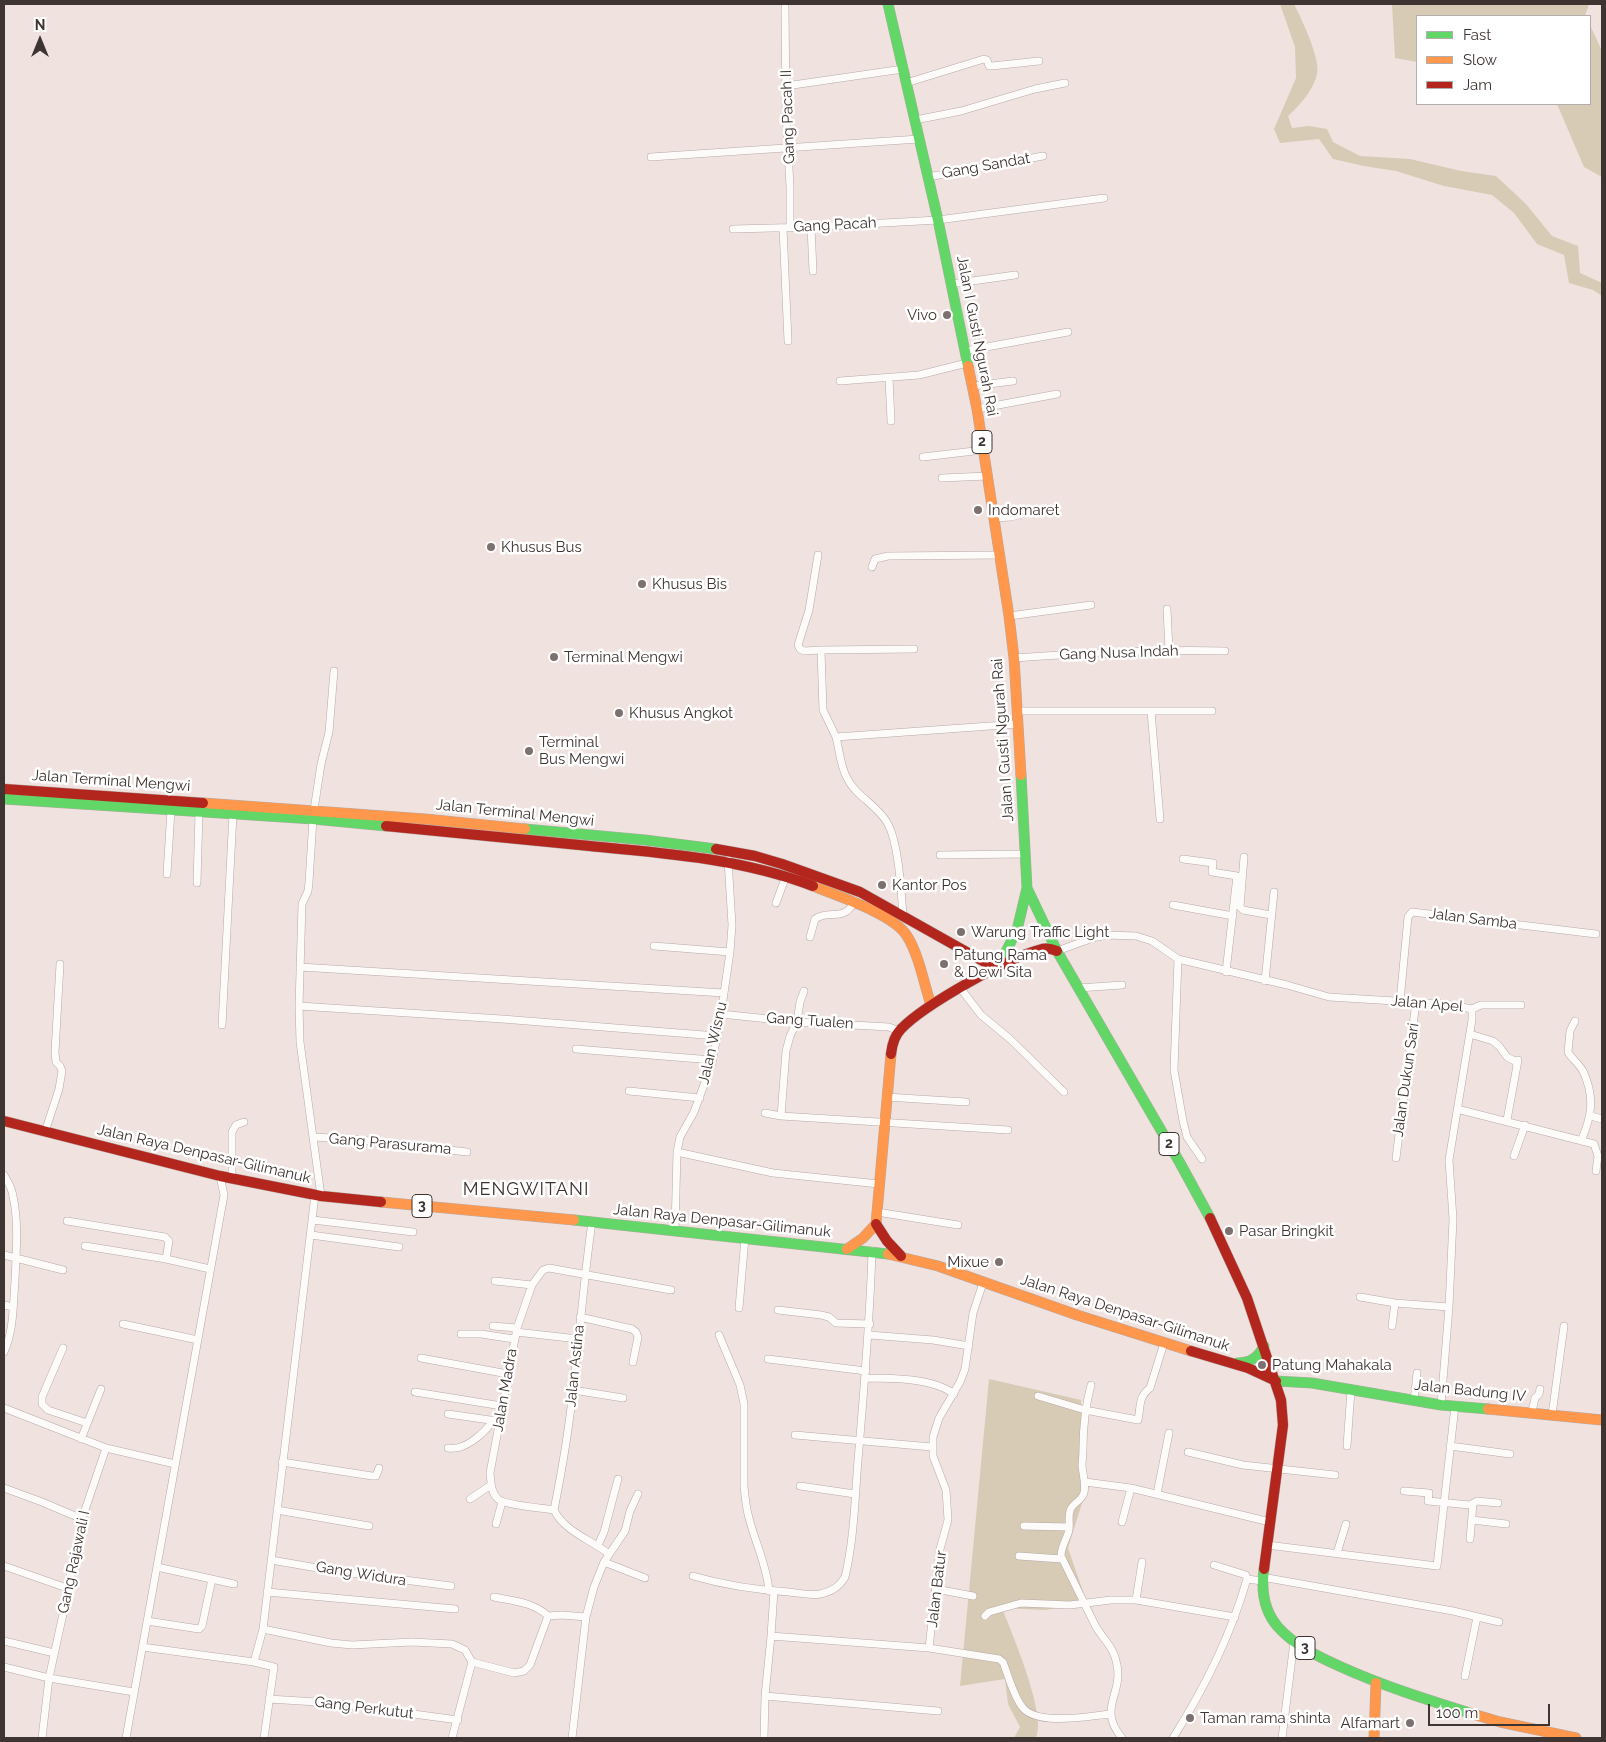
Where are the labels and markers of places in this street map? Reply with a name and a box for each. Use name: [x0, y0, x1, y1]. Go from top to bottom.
place label: Vivo: [907, 306, 937, 324]
marker: Vivo: [941, 309, 953, 321]
place label: Indomaret: [988, 501, 1059, 519]
marker: Indomaret: [972, 504, 984, 516]
place label: Khusus Bus: [501, 538, 582, 556]
marker: Khusus Bus: [485, 541, 497, 553]
place label: Khusus Bis: [652, 575, 727, 593]
marker: Khusus Bis: [636, 578, 648, 590]
place label: Terminal Mengwi: [564, 648, 683, 666]
marker: Terminal Mengwi: [548, 651, 560, 663]
place label: Khusus Angkot: [629, 704, 733, 722]
marker: Khusus Angkot: [613, 707, 625, 719]
place label: Terminal Bus Mengwi: [539, 733, 624, 768]
marker: Terminal Bus Mengwi: [523, 745, 535, 757]
place label: Kantor Pos: [892, 876, 967, 894]
marker: Kantor Pos: [876, 879, 888, 891]
place label: Warung Traffic Light: [971, 923, 1109, 941]
marker: Warung Traffic Light: [955, 926, 967, 938]
place label: Patung Rama & Dewi Sita: [954, 946, 1047, 981]
marker: Patung Rama & Dewi Sita: [938, 958, 950, 970]
place label: Pasar Bringkit: [1239, 1222, 1334, 1240]
marker: Pasar Bringkit: [1223, 1225, 1235, 1237]
place label: Mixue: [947, 1253, 989, 1271]
marker: Mixue: [993, 1256, 1005, 1268]
place label: Patung Mahakala: [1272, 1356, 1392, 1374]
marker: Patung Mahakala: [1256, 1359, 1268, 1371]
place label: Taman rama shinta: [1200, 1709, 1331, 1727]
marker: Taman rama shinta: [1184, 1712, 1196, 1724]
place label: Alfamart: [1340, 1714, 1400, 1732]
marker: Alfamart: [1404, 1717, 1416, 1729]

